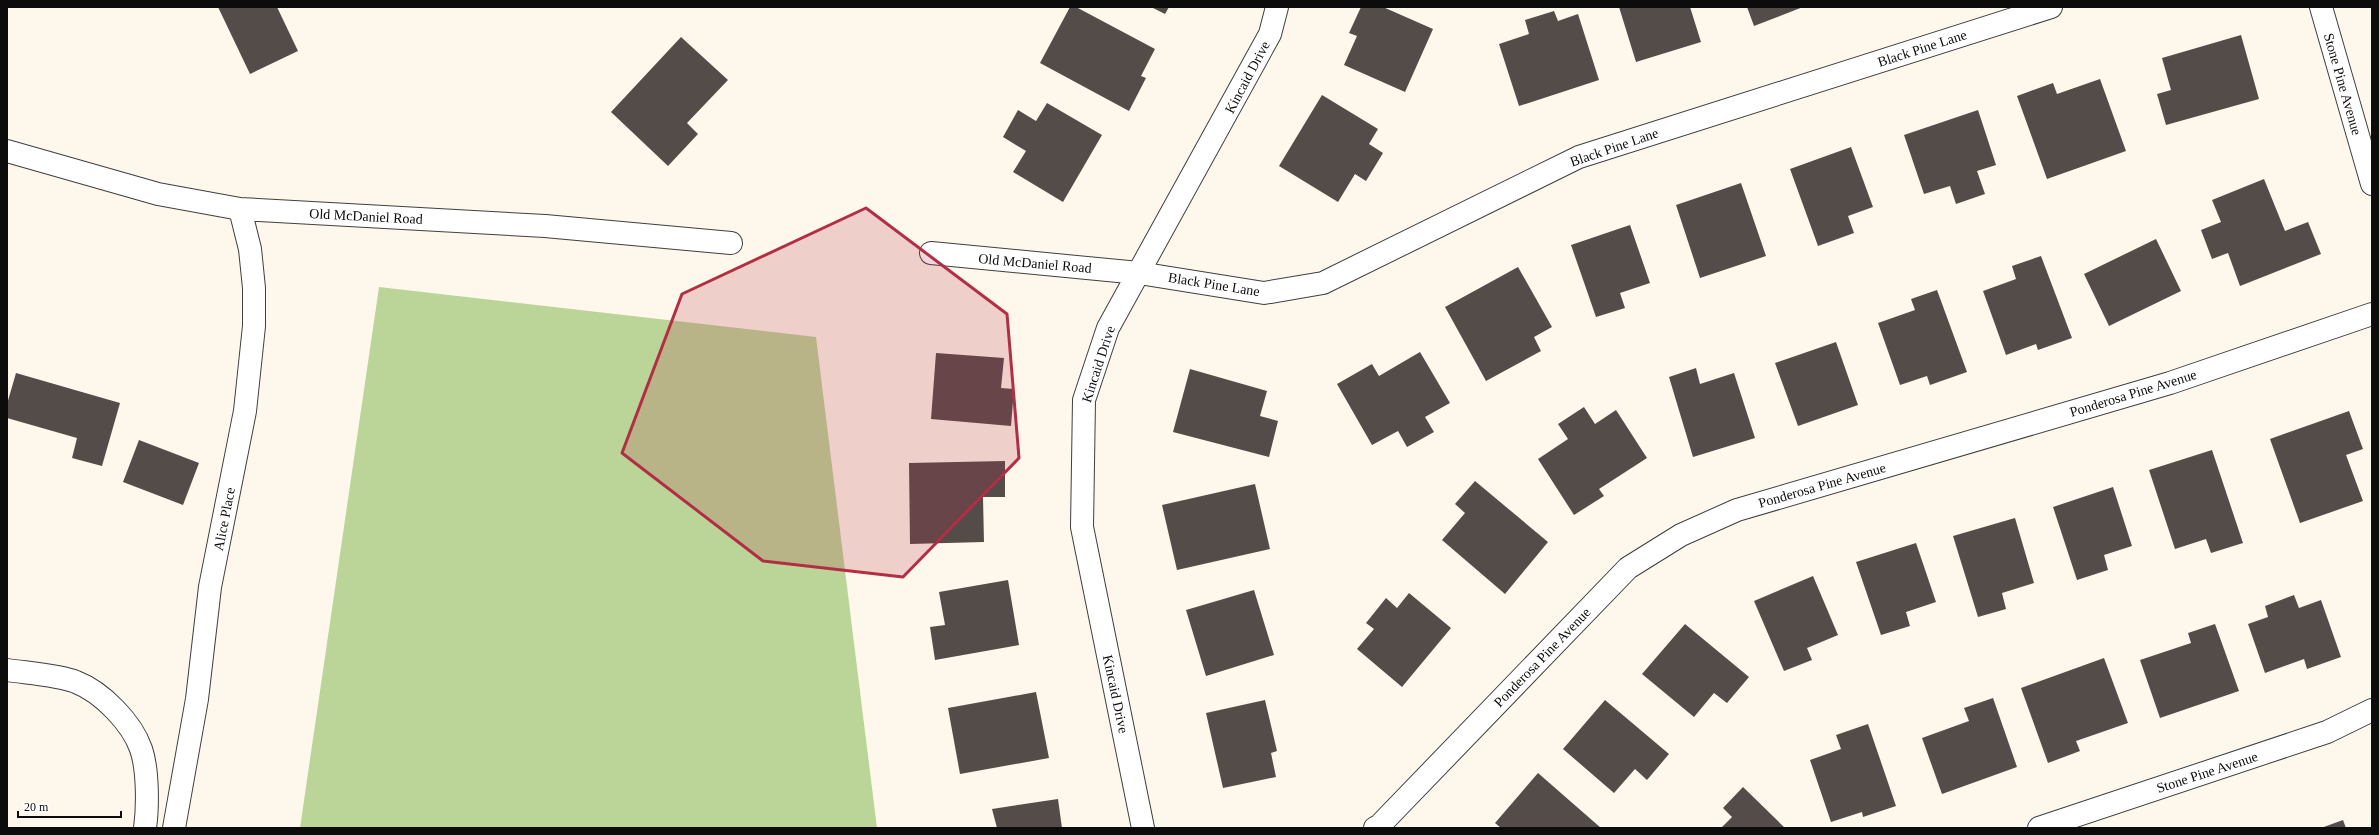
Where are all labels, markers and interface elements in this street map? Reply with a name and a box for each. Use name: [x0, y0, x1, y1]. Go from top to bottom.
street label: Black Pine Lane: [1876, 27, 1968, 70]
street label: Stone Pine Avenue: [2321, 31, 2364, 137]
street label: Kincaid Drive: [1222, 39, 1273, 116]
street label: Black Pine Lane: [1568, 125, 1660, 170]
street label: Old McDaniel Road: [309, 206, 423, 227]
street label: Old McDaniel Road: [978, 251, 1092, 276]
street label: Black Pine Lane: [1167, 270, 1261, 299]
street label: Kincaid Drive: [1079, 324, 1118, 404]
street label: Ponderosa Pine Avenue: [2068, 367, 2198, 420]
street label: Ponderosa Pine Avenue: [1757, 460, 1888, 511]
street label: Alice Place: [211, 486, 238, 552]
street label: Ponderosa Pine Avenue: [1491, 605, 1594, 710]
street label: Kincaid Drive: [1100, 654, 1131, 735]
street label: Stone Pine Avenue: [2155, 749, 2260, 796]
scale bar: [18, 793, 121, 819]
text: 20 m: [24, 800, 49, 814]

